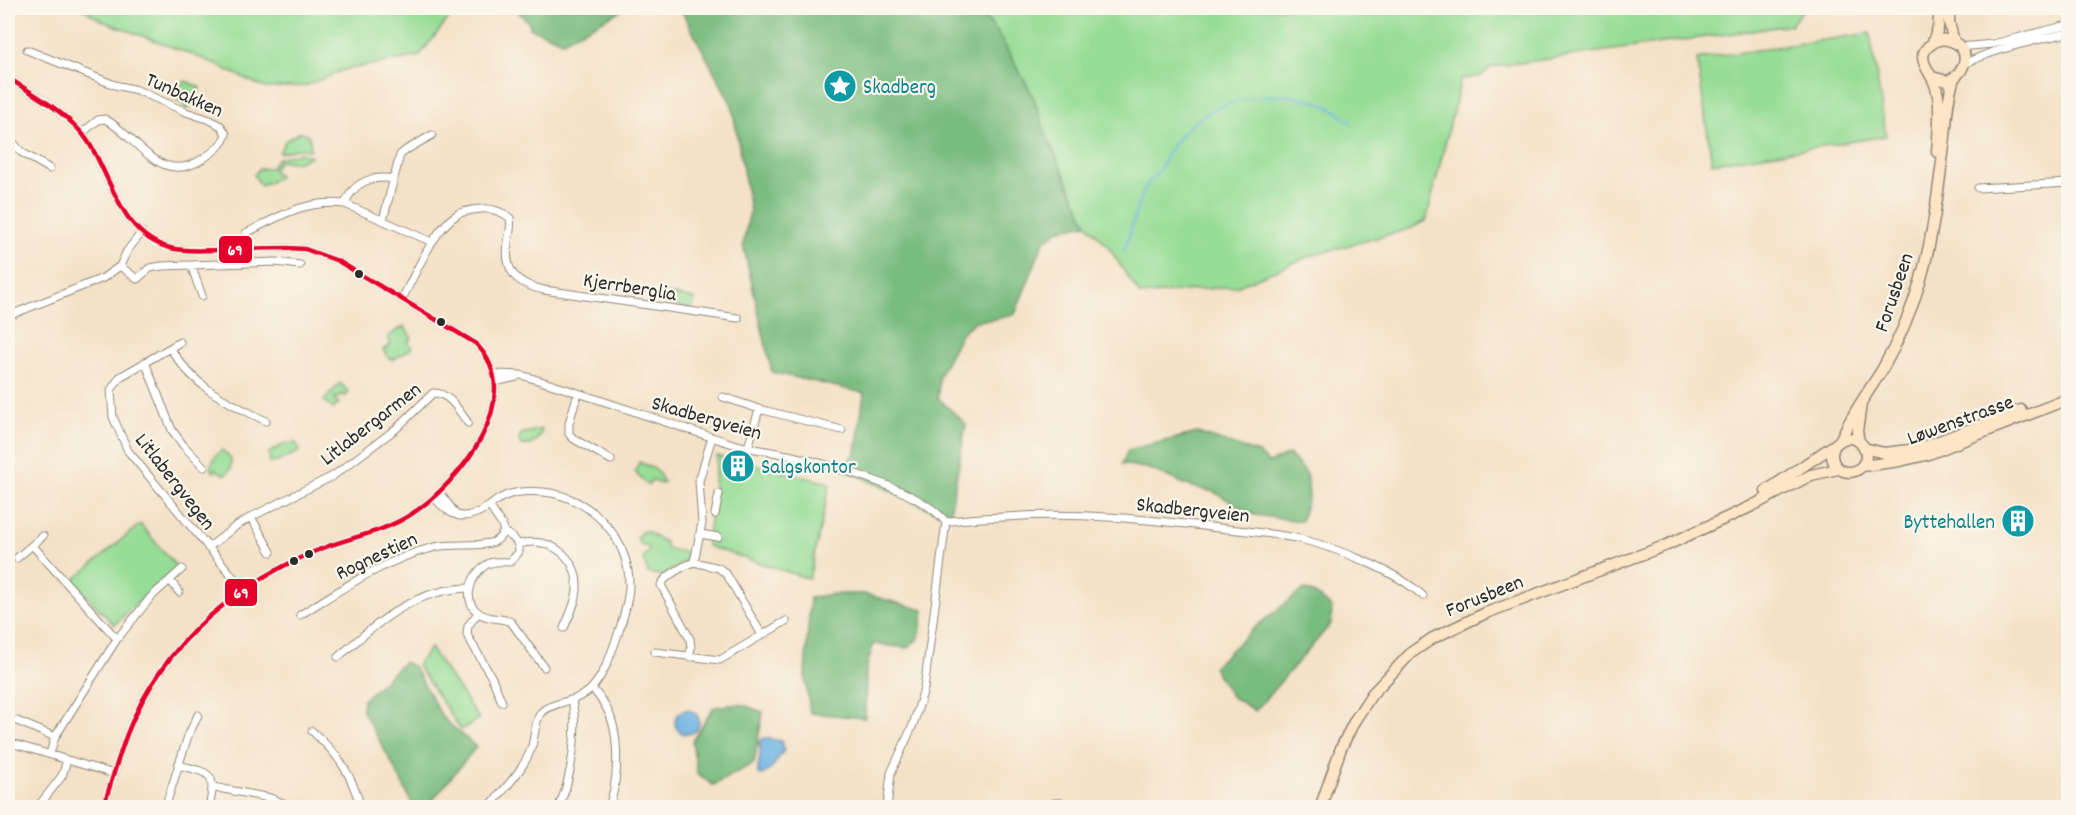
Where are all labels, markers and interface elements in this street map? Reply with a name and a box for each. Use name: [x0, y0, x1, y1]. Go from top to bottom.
street label: Tunbakken: [140, 66, 227, 127]
place icon: Skadberg: [822, 68, 858, 104]
place label: Skadberg: [863, 74, 936, 104]
line badge: 69: [218, 235, 253, 264]
text: 69: [227, 240, 243, 263]
street label: Forusbeen: [1868, 249, 1923, 336]
street label: Kjerrberglia: [581, 267, 679, 311]
unlabelled marker: [353, 268, 365, 280]
unlabelled marker: [435, 316, 447, 328]
street label: Litlabergarmen: [315, 376, 429, 475]
street label: Løwenstrasse: [1903, 389, 2019, 455]
street label: Skadbergveien: [647, 390, 765, 450]
street label: Litlabergvegen: [126, 428, 221, 538]
building icon: Salgskontor: [720, 448, 756, 484]
place label: Salgskontor: [761, 454, 856, 484]
street label: Skadbergveien: [1135, 491, 1251, 533]
building icon: Byttehallen: [2000, 503, 2036, 539]
place label: Byttehallen: [1903, 509, 1995, 539]
street label: Rognestien: [331, 526, 423, 590]
unlabelled marker: [303, 548, 315, 560]
unlabelled marker: [288, 555, 300, 567]
street label: Forusbeen: [1442, 569, 1529, 627]
line badge: 69: [224, 578, 258, 607]
text: 69: [233, 583, 249, 606]

